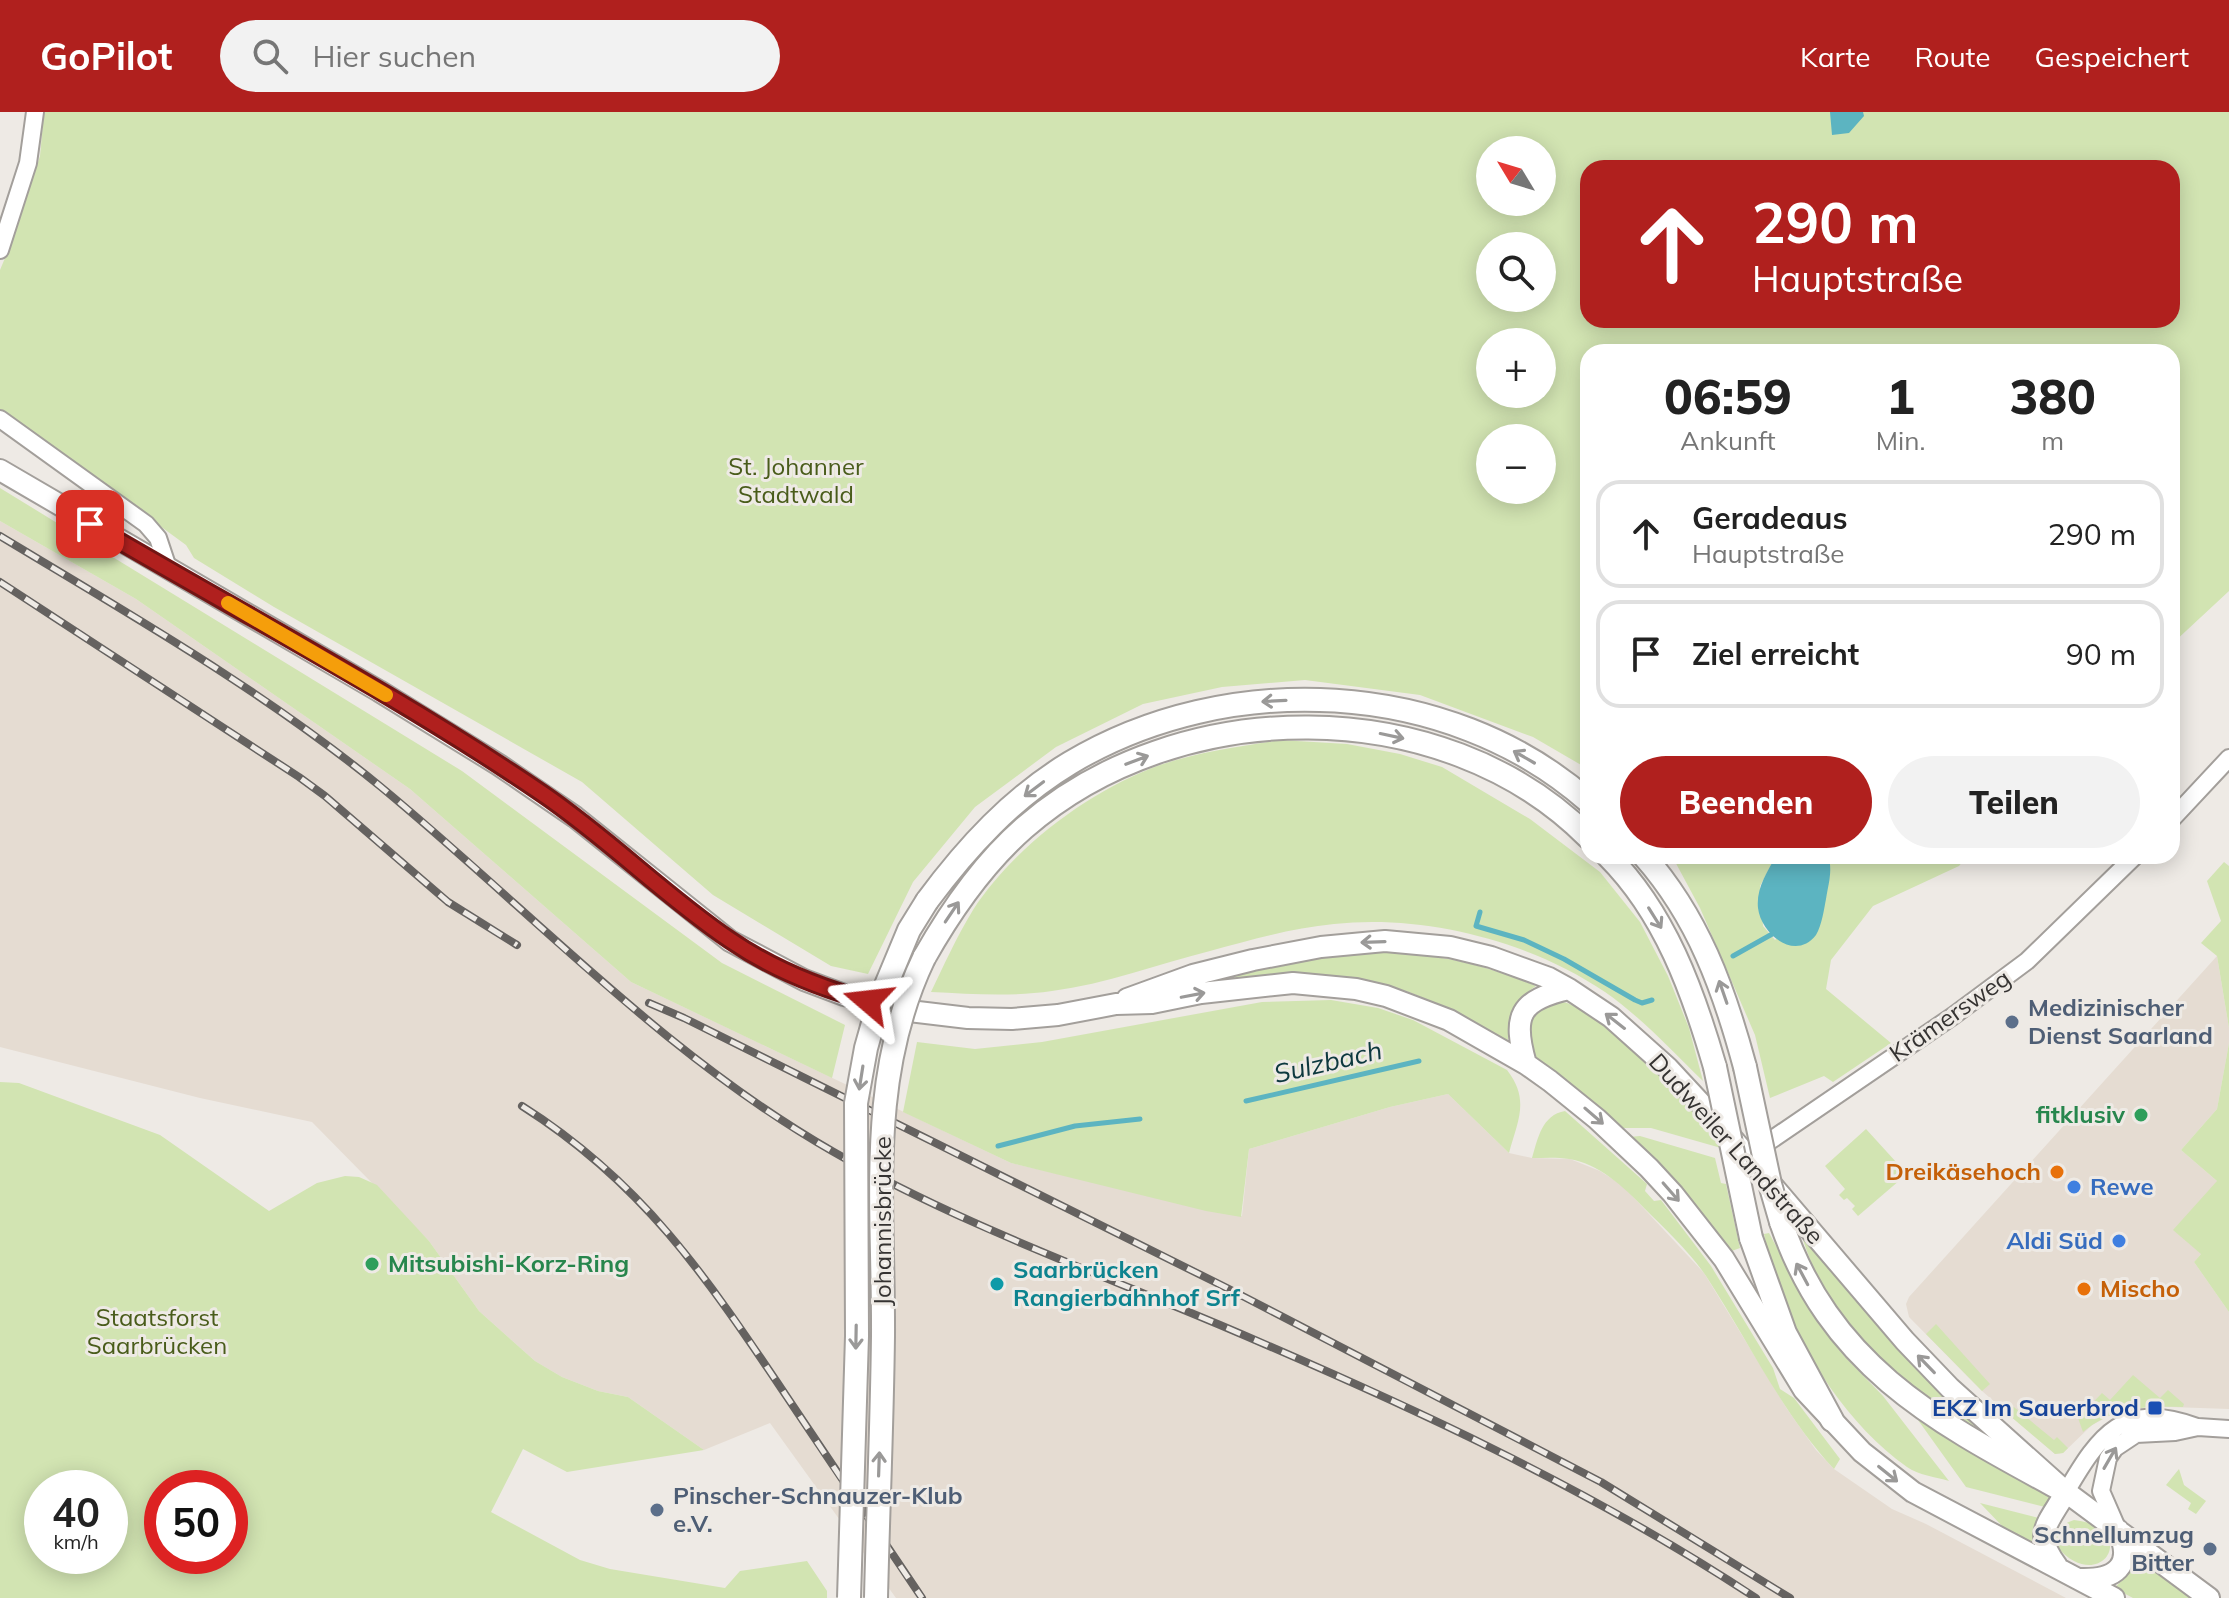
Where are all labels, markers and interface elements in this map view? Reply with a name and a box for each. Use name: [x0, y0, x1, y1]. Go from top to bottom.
search box: [220, 20, 780, 92]
text: GoPilot: [40, 32, 172, 80]
icon: search: [248, 34, 292, 78]
text: Hier suchen: [312, 37, 476, 75]
text: Karte: [1800, 39, 1870, 74]
text: Route: [1914, 39, 1991, 74]
text: Gespeichert: [2035, 39, 2189, 74]
north arrow: [1476, 136, 1556, 216]
map controls: [1476, 136, 1556, 504]
text: 290 m: [1752, 187, 1919, 257]
icon: ahead: [1620, 192, 1724, 296]
button: search: [1476, 232, 1556, 312]
text: Hauptstraße: [1752, 256, 1963, 301]
button: +: [1476, 328, 1556, 408]
text: 06:59: [1664, 366, 1792, 426]
text: 1: [1886, 366, 1915, 426]
text: 380: [2010, 366, 2096, 426]
button: −: [1476, 424, 1556, 504]
text: Ankunft: [1680, 424, 1776, 457]
text: Min.: [1876, 424, 1925, 457]
text: m: [2041, 424, 2064, 457]
park label: St. Johanner Stadtwald: [728, 451, 864, 509]
pin: [56, 490, 124, 558]
text: Geradeaus: [1692, 499, 1847, 537]
icon: arrive: [68, 502, 112, 546]
icon: ahead: [1624, 512, 1668, 556]
text: 290 m: [2048, 515, 2136, 553]
text: Hauptstraße: [1692, 537, 1845, 570]
icon: arrive: [1624, 632, 1668, 676]
text: Ziel erreicht: [1692, 635, 1859, 673]
text: 90 m: [2066, 635, 2136, 673]
one-way arrow: [1261, 693, 1288, 708]
one-way arrow: [1379, 729, 1404, 744]
one-way arrow: [1513, 749, 1536, 765]
one-way arrow: [1124, 752, 1148, 766]
button: Beenden: [1620, 756, 1872, 848]
button: Teilen: [1888, 756, 2140, 848]
one-way arrow: [1023, 780, 1045, 797]
one-way arrow: [943, 902, 960, 924]
one-way arrow: [1647, 906, 1663, 929]
one-way arrow: [1360, 934, 1387, 949]
position arrow: [826, 959, 910, 1043]
street label: Krämersweg: [1883, 962, 2016, 1068]
one-way arrow: [1715, 980, 1730, 1005]
one-way arrow: [1180, 986, 1205, 1001]
place label: Medizinischer Dienst Saarland: [2028, 992, 2213, 1050]
one-way arrow: [1605, 1012, 1626, 1029]
marker: Medizinischer Dienst Saarland: [2003, 1013, 2021, 1031]
water label: Sulzbach: [1270, 1033, 1385, 1090]
street label: Dudweiler Landstraße: [1643, 1047, 1830, 1250]
one-way arrow: [852, 1064, 867, 1090]
place label: fitklusiv: [2036, 1099, 2126, 1129]
marker: fitklusiv: [2132, 1106, 2150, 1124]
one-way arrow: [1583, 1107, 1603, 1125]
street label: Johannisbrücke: [867, 1136, 897, 1306]
place label: Dreikäsehoch: [1886, 1156, 2041, 1186]
marker: Dreikäsehoch: [2048, 1163, 2066, 1181]
place label: Rewe: [2090, 1171, 2154, 1201]
marker: Rewe: [2065, 1178, 2083, 1196]
one-way arrow: [1662, 1182, 1680, 1202]
place label: Aldi Süd: [2006, 1225, 2103, 1255]
marker: Aldi Süd: [2110, 1232, 2128, 1250]
place label: Mitsubishi-Korz-Ring: [388, 1248, 629, 1278]
place label: Saarbrücken Rangierbahnhof Srf: [1013, 1254, 1241, 1312]
marker: Mitsubishi-Korz-Ring: [363, 1255, 381, 1273]
one-way arrow: [1794, 1263, 1810, 1286]
place label: Mischo: [2100, 1273, 2180, 1303]
marker: Saarbrücken Rangierbahnhof Srf: [988, 1275, 1006, 1293]
marker: Mischo: [2075, 1280, 2093, 1298]
park label: Staatsforst Saarbrücken: [87, 1302, 227, 1360]
one-way arrow: [848, 1323, 864, 1350]
one-way arrow: [1917, 1354, 1936, 1374]
place label: EKZ Im Sauerbrod: [1932, 1392, 2139, 1422]
marker: EKZ Im Sauerbrod: [2146, 1399, 2164, 1417]
one-way arrow: [2103, 1447, 2119, 1470]
one-way arrow: [872, 1451, 887, 1478]
one-way arrow: [1877, 1465, 1898, 1482]
speed limit sign: 50: [144, 1470, 248, 1574]
place label: Pinscher-Schnauzer-Klub e.V.: [673, 1480, 963, 1538]
text: 40: [52, 1487, 100, 1537]
marker: Pinscher-Schnauzer-Klub e.V.: [648, 1501, 666, 1519]
place label: Schnellumzug Bitter: [2034, 1519, 2195, 1577]
text: km/h: [53, 1529, 99, 1554]
marker: Schnellumzug Bitter: [2201, 1540, 2219, 1558]

